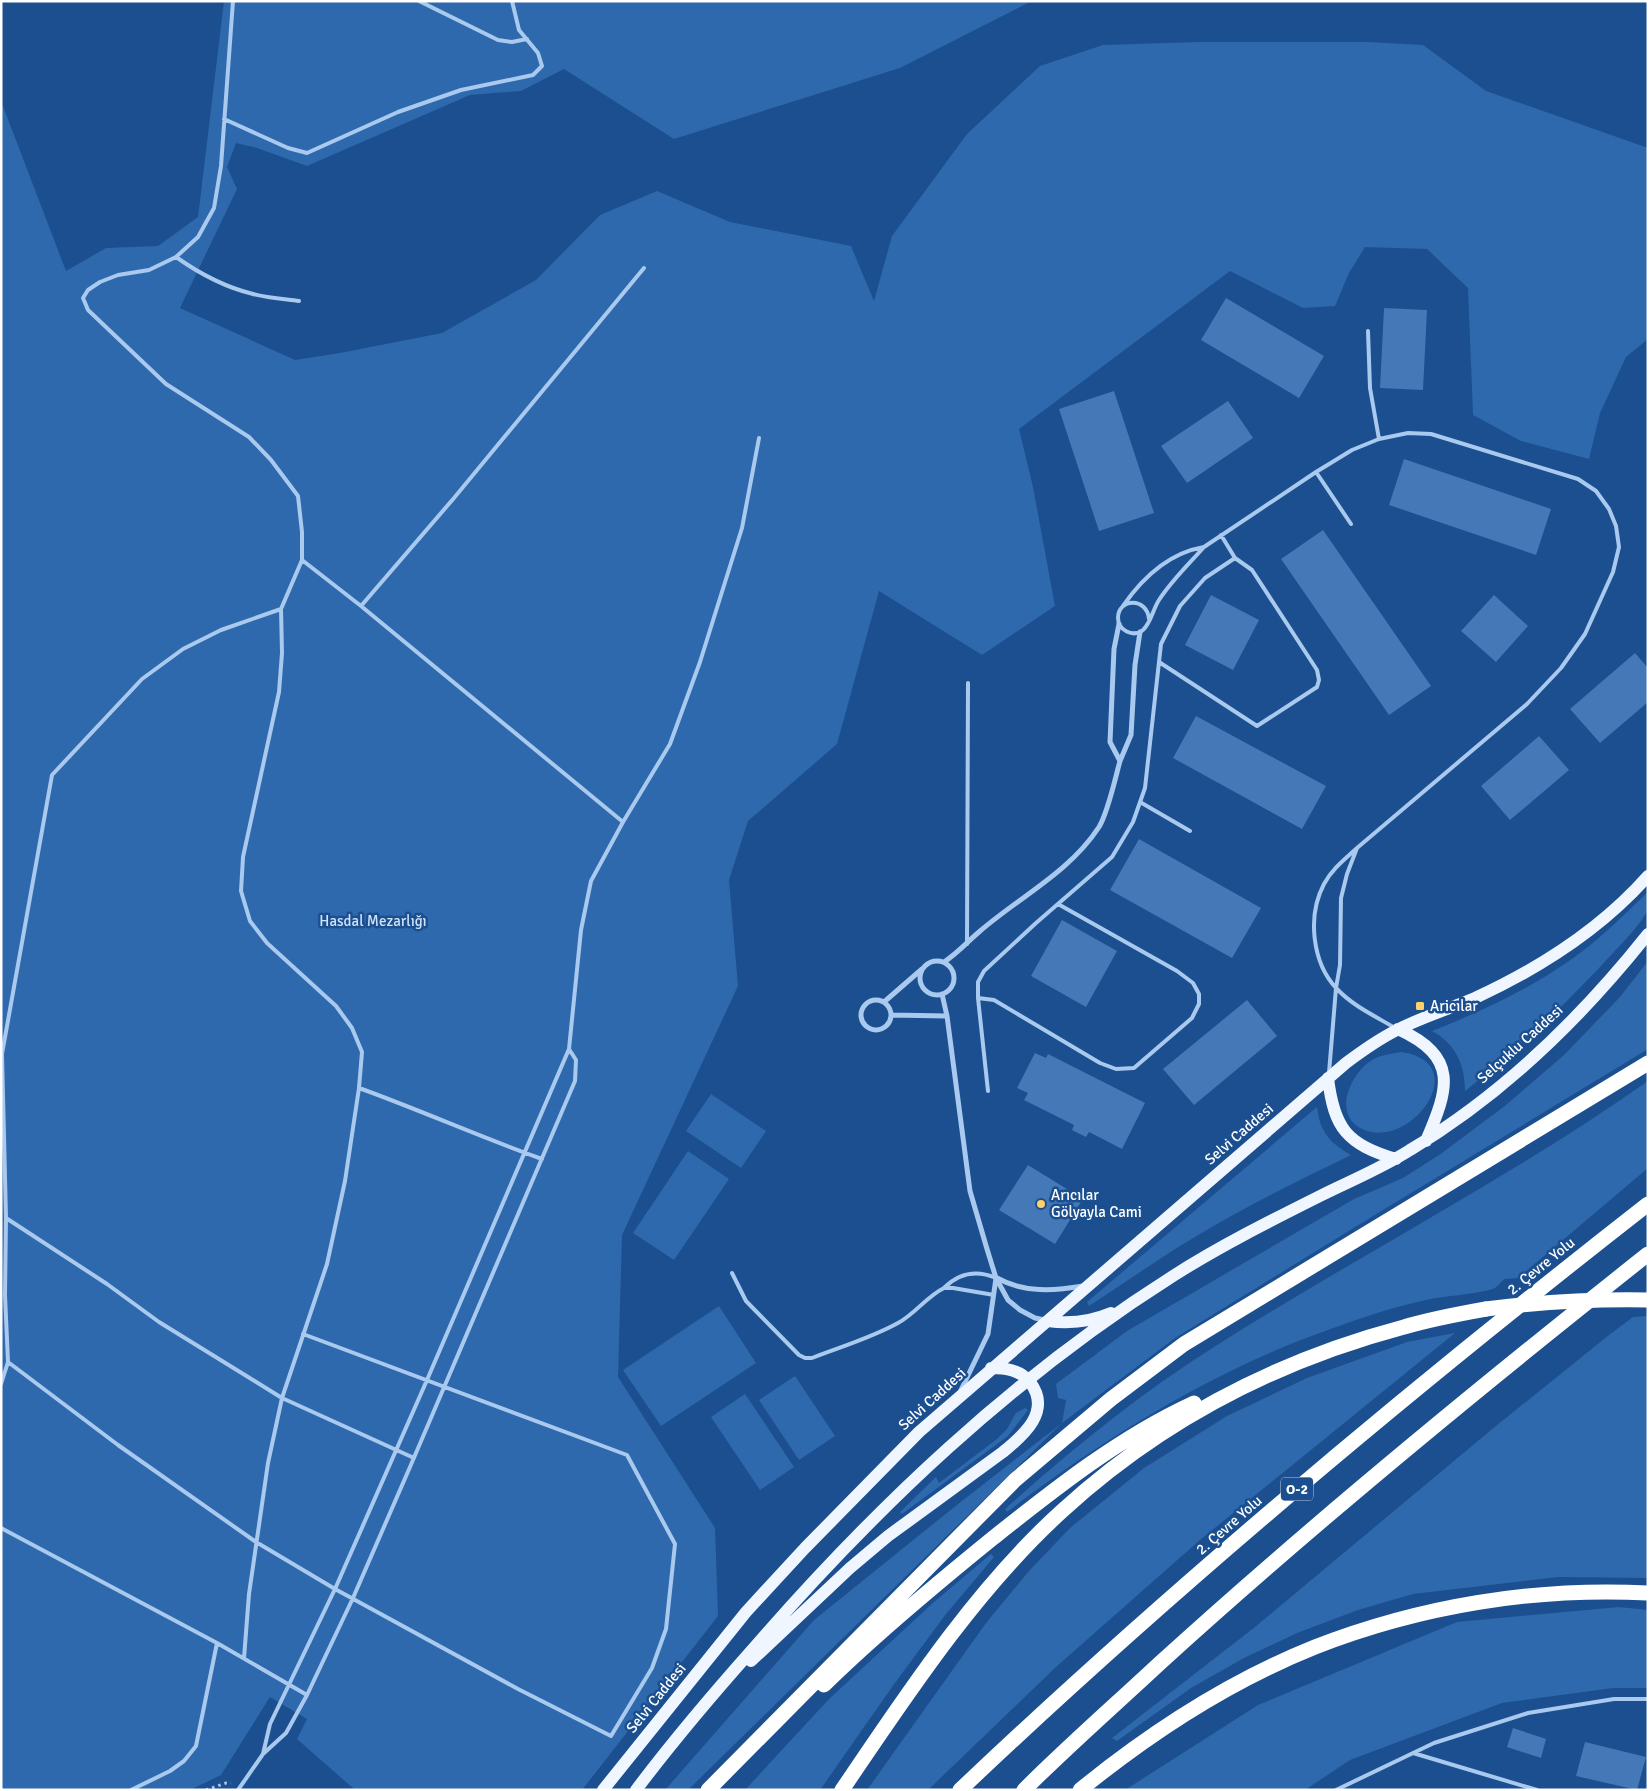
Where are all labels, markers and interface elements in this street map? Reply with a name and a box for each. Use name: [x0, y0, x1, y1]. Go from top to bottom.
park label: Hasdal Mezarlığı: [319, 912, 427, 930]
place label: Aricılar: [1430, 997, 1478, 1015]
marker: Aricılar: [1414, 1000, 1426, 1012]
street label: Selçuklu Caddesi: [1473, 1001, 1567, 1087]
street label: Selvi Caddesi: [1201, 1099, 1277, 1169]
place label: Arıcılar Gölyayla Cami: [1051, 1186, 1142, 1221]
marker: Arıcılar Gölyayla Cami: [1035, 1198, 1047, 1210]
street label: 2. Çevre Yolu: [1504, 1233, 1578, 1299]
street label: Selvi Caddesi: [895, 1364, 969, 1434]
road number: O-2: [1281, 1478, 1313, 1500]
street label: 2. Çevre Yolu: [1192, 1491, 1266, 1559]
street label: Selvi Caddesi: [622, 1659, 690, 1737]

